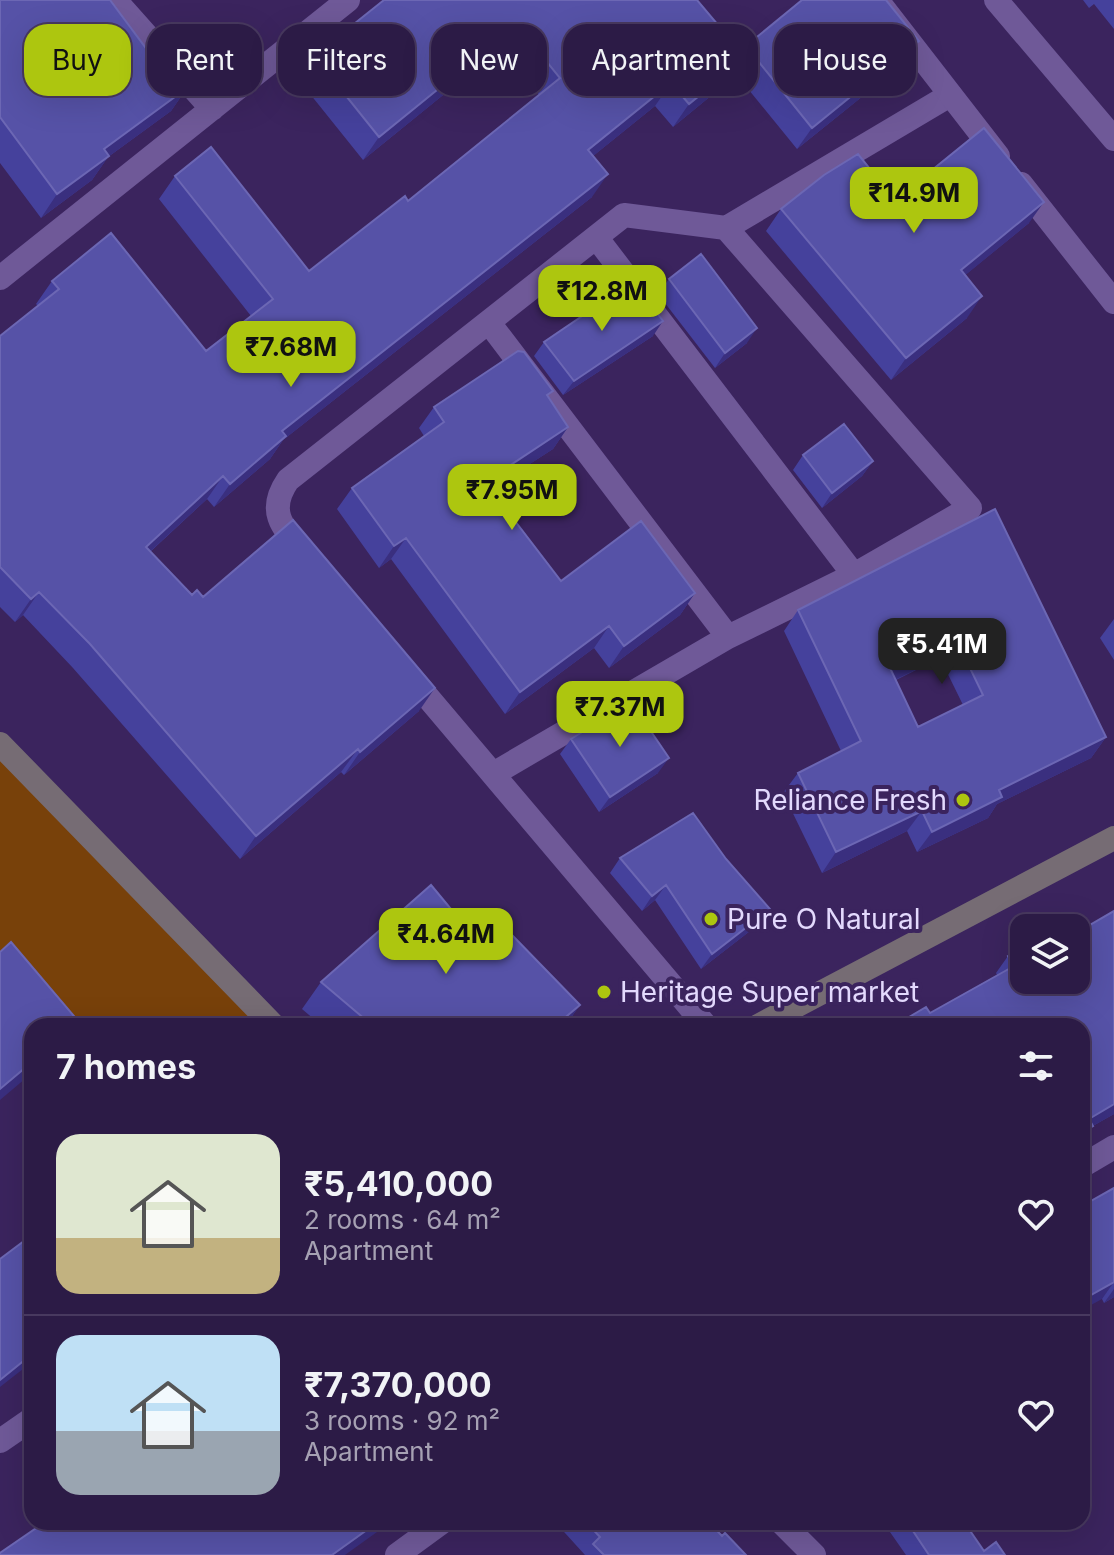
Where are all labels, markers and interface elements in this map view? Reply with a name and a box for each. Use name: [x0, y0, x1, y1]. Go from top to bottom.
chip: Buy: [24, 24, 131, 96]
chip: Rent: [147, 24, 262, 96]
chip: Filters: [278, 24, 415, 96]
chip: New: [431, 24, 547, 96]
chip: Apartment: [563, 24, 758, 96]
chip: House: [774, 24, 916, 96]
pin: ₹14.9M: [849, 167, 979, 235]
text: ₹14.9M: [868, 177, 960, 208]
pin: ₹12.8M: [537, 265, 667, 333]
text: ₹12.8M: [556, 275, 648, 306]
pin: ₹7.68M: [226, 321, 356, 389]
text: ₹7.68M: [245, 331, 337, 362]
pin: ₹7.95M: [447, 464, 577, 532]
text: ₹7.95M: [466, 474, 558, 505]
pin: ₹5.41M: [877, 618, 1007, 686]
text: ₹5.41M: [896, 628, 988, 659]
pin: ₹7.37M: [555, 681, 685, 749]
text: ₹7.37M: [575, 691, 665, 722]
place label: Reliance Fresh: [754, 783, 947, 817]
marker: Reliance Fresh: [954, 791, 972, 809]
place label: Pure O Natural: [727, 902, 921, 936]
pin: ₹4.64M: [381, 908, 511, 976]
marker: Pure O Natural: [702, 910, 720, 928]
map controls: [1010, 914, 1090, 994]
button: layers: [1010, 914, 1090, 994]
text: ₹4.64M: [397, 918, 495, 949]
place label: Heritage Super market: [620, 975, 919, 1009]
marker: Heritage Super market: [595, 983, 613, 1001]
icon: filters: [1014, 1044, 1058, 1088]
text: 7 homes: [56, 1046, 196, 1087]
text: ₹5,410,000: [304, 1163, 493, 1204]
icon: home: [120, 1166, 216, 1262]
icon: heart: [1014, 1192, 1058, 1236]
text: 2 rooms · 64 m²: [304, 1204, 501, 1235]
text: Apartment: [304, 1235, 433, 1266]
text: ₹7,370,000: [304, 1364, 492, 1405]
icon: home: [120, 1367, 216, 1463]
icon: heart: [1014, 1393, 1058, 1437]
text: 3 rooms · 92 m²: [304, 1405, 500, 1436]
text: Apartment: [304, 1436, 433, 1467]

